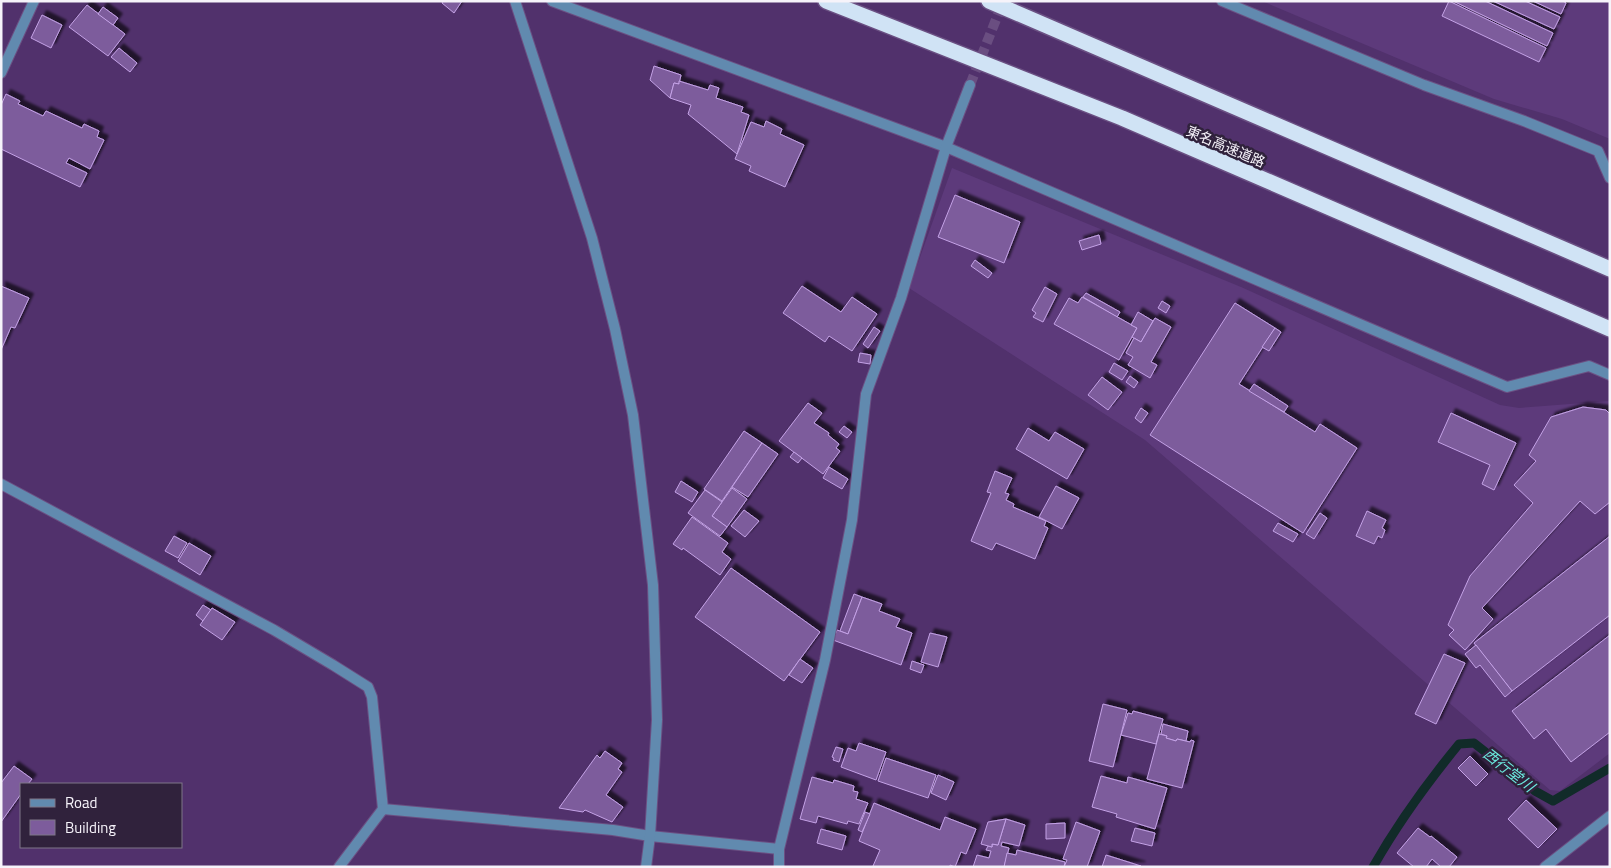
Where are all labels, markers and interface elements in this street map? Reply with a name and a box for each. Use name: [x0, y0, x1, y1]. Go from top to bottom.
street label: 東名高速道路: [1183, 120, 1269, 172]
water label: 西行堂川: [1478, 742, 1541, 799]
legend: [20, 783, 182, 848]
text: Road: [65, 791, 97, 814]
text: Building: [65, 816, 116, 839]

